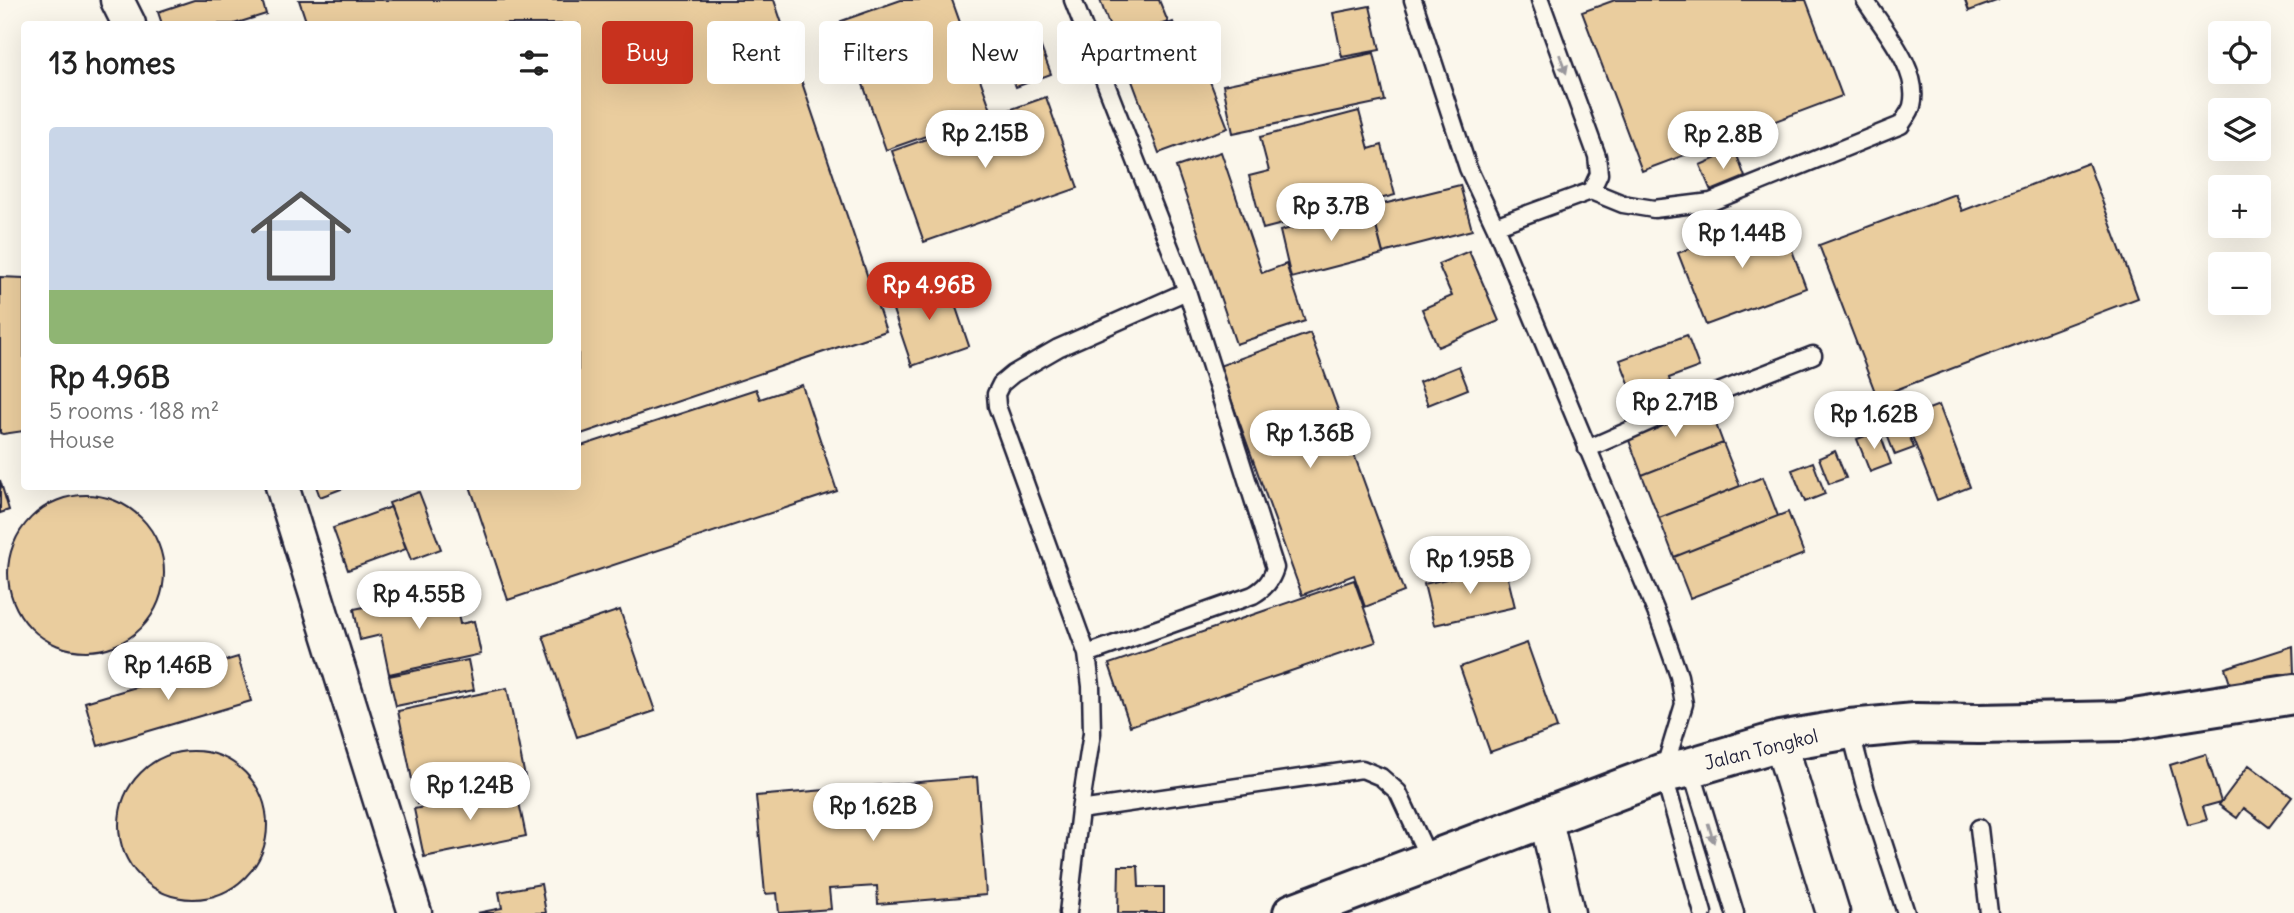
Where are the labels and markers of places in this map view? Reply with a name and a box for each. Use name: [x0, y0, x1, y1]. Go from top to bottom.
pin: Rp 2.15B: [913, 110, 1057, 170]
pin: Rp 2.8B: [1658, 111, 1788, 171]
pin: Rp 3.7B: [1266, 184, 1396, 243]
pin: Rp 1.44B: [1670, 210, 1814, 270]
pin: Rp 4.96B: [857, 262, 1001, 322]
pin: Rp 2.71B: [1603, 380, 1747, 439]
pin: Rp 1.62B: [1802, 392, 1946, 451]
pin: Rp 1.36B: [1238, 410, 1382, 470]
pin: Rp 1.95B: [1398, 536, 1542, 596]
pin: Rp 4.55B: [347, 572, 491, 631]
pin: Rp 1.46B: [96, 642, 240, 702]
pin: Rp 1.24B: [398, 762, 542, 822]
pin: Rp 1.62B: [801, 784, 945, 843]

